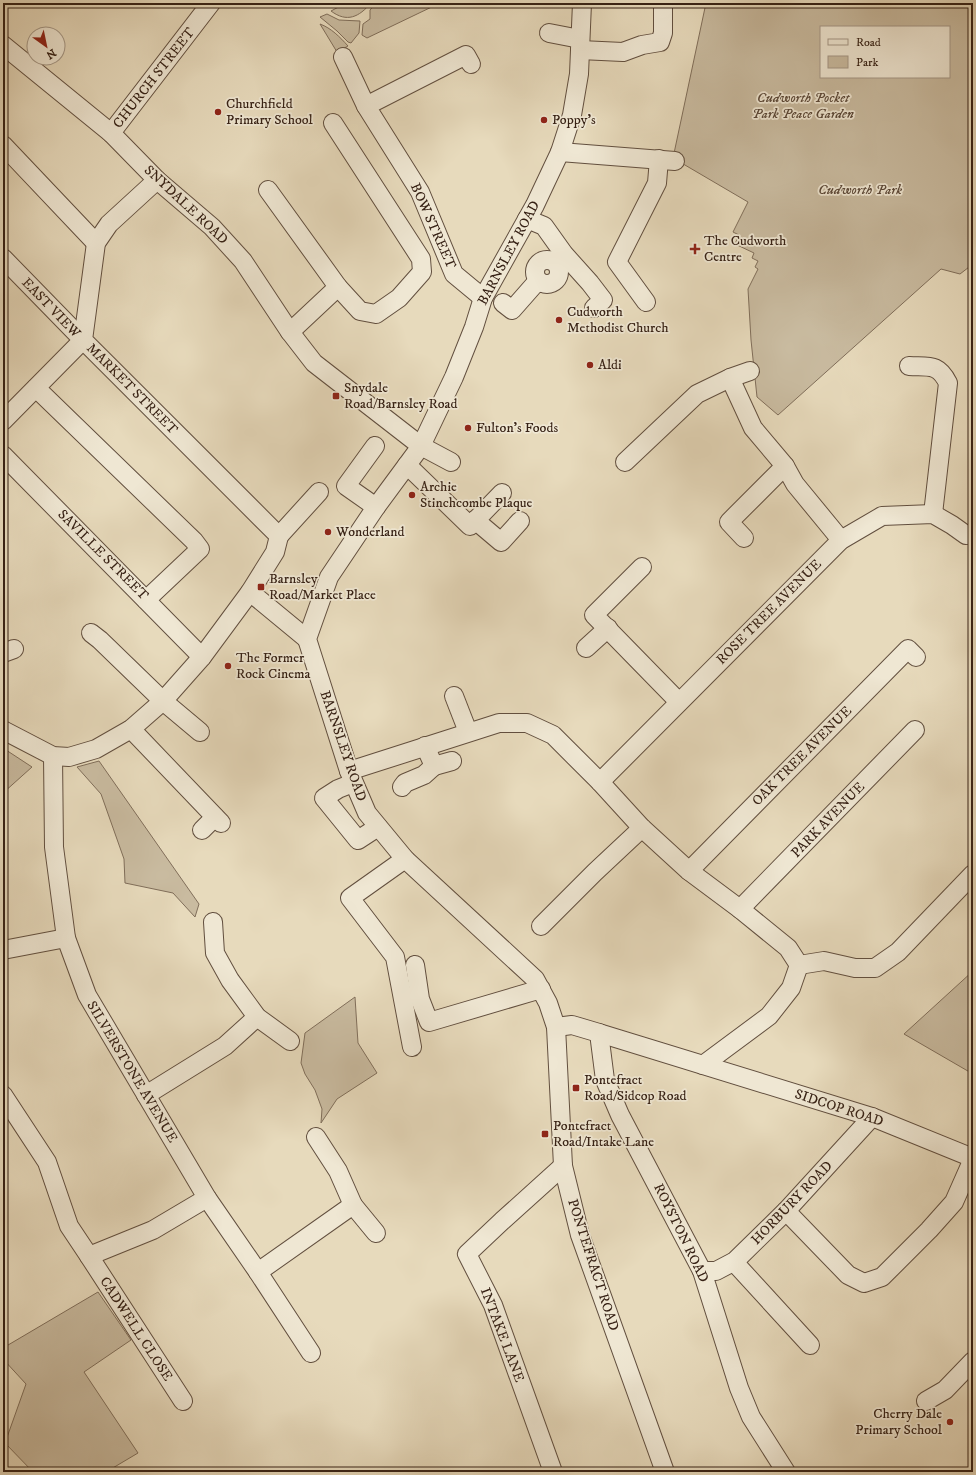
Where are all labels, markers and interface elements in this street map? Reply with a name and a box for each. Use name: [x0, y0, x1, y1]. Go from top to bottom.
street label: CHURCH STREET: [109, 24, 199, 132]
north arrow: [26, 26, 66, 66]
legend: [820, 26, 950, 78]
text: Road: [856, 35, 881, 50]
text: N: [43, 45, 59, 62]
text: Park: [856, 55, 878, 70]
park label: Cudworth Pocket Park Peace Garden: [752, 89, 854, 123]
place label: Churchfield Primary School: [226, 95, 313, 129]
marker: Churchfield Primary School: [213, 107, 223, 117]
place label: Poppy's: [552, 111, 596, 129]
marker: Poppy's: [539, 115, 549, 125]
street label: SNYDALE ROAD: [140, 161, 232, 249]
street label: BOW STREET: [406, 180, 460, 272]
park label: Cudworth Park: [818, 181, 902, 199]
street label: BARNSLEY ROAD: [474, 198, 544, 308]
place label: The Cudworth Centre: [704, 232, 787, 266]
marker: The Cudworth Centre: [689, 243, 701, 255]
street label: EAST VIEW: [18, 274, 84, 342]
place label: Cudworth Methodist Church: [567, 303, 669, 337]
marker: Cudworth Methodist Church: [554, 315, 564, 325]
street label: MARKET STREET: [82, 339, 182, 439]
place label: Aldi: [598, 356, 622, 374]
marker: Aldi: [585, 360, 595, 370]
place label: Snydale Road/Barnsley Road: [344, 379, 457, 413]
marker: Snydale Road/Barnsley Road: [331, 391, 341, 401]
place label: Fulton's Foods: [476, 419, 558, 437]
marker: Fulton's Foods: [463, 423, 473, 433]
place label: Archie Stinchcombe Plaque: [420, 478, 533, 512]
marker: Archie Stinchcombe Plaque: [407, 490, 417, 500]
street label: SAVILLE STREET: [54, 506, 153, 605]
place label: Wonderland: [335, 523, 405, 541]
marker: Wonderland: [323, 527, 333, 537]
street label: ROSE TREE AVENUE: [713, 555, 826, 668]
place label: Barnsley Road/Market Place: [269, 570, 376, 604]
marker: Barnsley Road/Market Place: [256, 582, 266, 592]
place label: The Former Rock Cinema: [236, 649, 310, 683]
marker: The Former Rock Cinema: [223, 661, 233, 671]
street label: BARNSLEY ROAD: [316, 688, 370, 804]
street label: OAK TREE AVENUE: [748, 702, 856, 810]
street label: PARK AVENUE: [787, 778, 869, 862]
street label: SILVERSTONE AVENUE: [83, 998, 181, 1146]
place label: Pontefract Road/Sidcop Road: [584, 1071, 687, 1105]
marker: Pontefract Road/Sidcop Road: [571, 1083, 581, 1093]
street label: SIDCOP ROAD: [792, 1085, 886, 1131]
place label: Pontefract Road/Intake Lane: [553, 1117, 654, 1151]
marker: Pontefract Road/Intake Lane: [540, 1129, 550, 1139]
street label: HORBURY ROAD: [747, 1157, 837, 1249]
street label: ROYSTON ROAD: [649, 1180, 713, 1286]
street label: PONTEFRACT ROAD: [563, 1197, 623, 1333]
street label: CADWELL CLOSE: [95, 1273, 177, 1385]
street label: INTAKE LANE: [476, 1285, 528, 1385]
place label: Cherry Dale Primary School: [855, 1405, 943, 1439]
marker: Cherry Dale Primary School: [945, 1417, 955, 1427]

